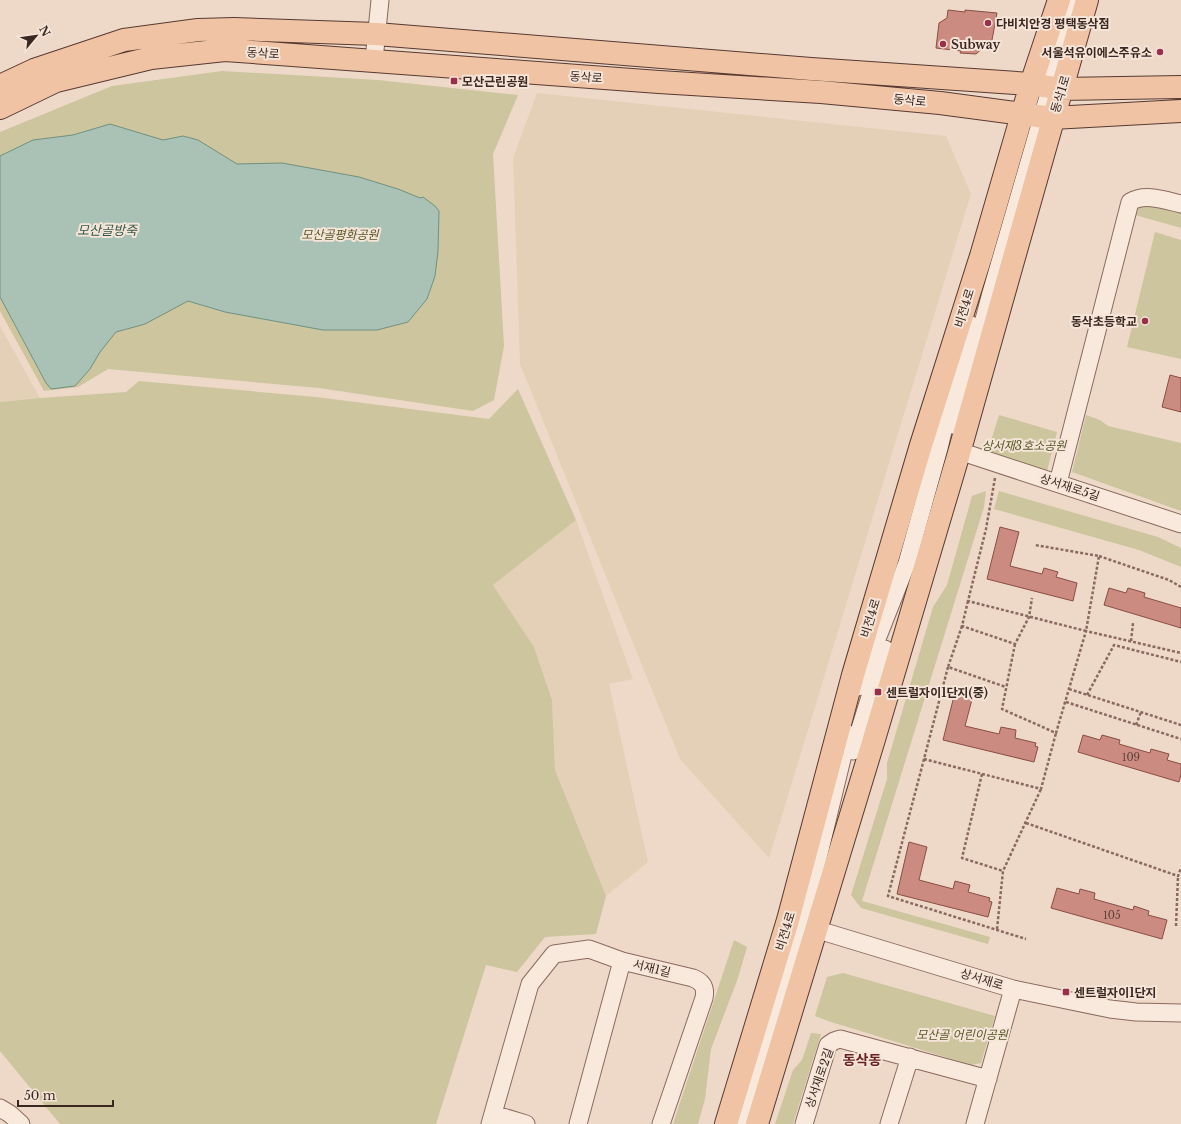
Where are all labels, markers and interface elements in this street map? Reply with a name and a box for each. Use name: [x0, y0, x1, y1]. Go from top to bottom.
north arrow: [16, 16, 56, 56]
place label: 다비치안경 평택동삭점: [996, 16, 1110, 31]
marker: 다비치안경 평택동삭점: [983, 18, 993, 28]
text: N: [36, 23, 54, 40]
place label: Subway: [951, 37, 1000, 52]
marker: Subway: [938, 39, 948, 49]
street label: 동삭로: [246, 44, 280, 62]
place label: 서울석유이에스주유소: [1042, 45, 1152, 60]
marker: 서울석유이에스주유소: [1155, 47, 1165, 57]
street label: 동삭로: [569, 68, 603, 86]
street label: 동삭1로: [1047, 73, 1073, 115]
place label: 모산근린공원: [462, 74, 528, 89]
marker: 모산근린공원: [449, 76, 459, 86]
street label: 동삭로: [893, 91, 927, 109]
water label: 모산골방죽: [77, 222, 138, 239]
park label: 모산골평화공원: [301, 227, 380, 242]
street label: 비전4로: [951, 287, 977, 329]
place label: 동삭초등학교: [1071, 314, 1137, 329]
marker: 동삭초등학교: [1140, 316, 1150, 326]
park label: 상서재3호소공원: [982, 438, 1067, 453]
street label: 상서재로5길: [1038, 470, 1102, 504]
street label: 비전4로: [857, 597, 883, 639]
place label: 센트럴자이1단지(중): [886, 685, 988, 700]
marker: 센트럴자이1단지(중): [873, 687, 883, 697]
house number: 109: [1122, 751, 1140, 764]
house number: 105: [1103, 909, 1121, 922]
street label: 비전4로: [772, 910, 798, 952]
street label: 서재1길: [632, 956, 672, 980]
street label: 상서재로: [959, 965, 1005, 993]
place label: 센트럴자이1단지: [1074, 985, 1157, 1000]
marker: 센트럴자이1단지: [1061, 987, 1071, 997]
park label: 모산골 어린이공원: [916, 1027, 1009, 1042]
street label: 상서재로2길: [802, 1046, 836, 1110]
district label: 동삭동: [843, 1051, 881, 1069]
scale bar: [18, 1082, 113, 1108]
text: 50 m: [24, 1088, 56, 1103]

